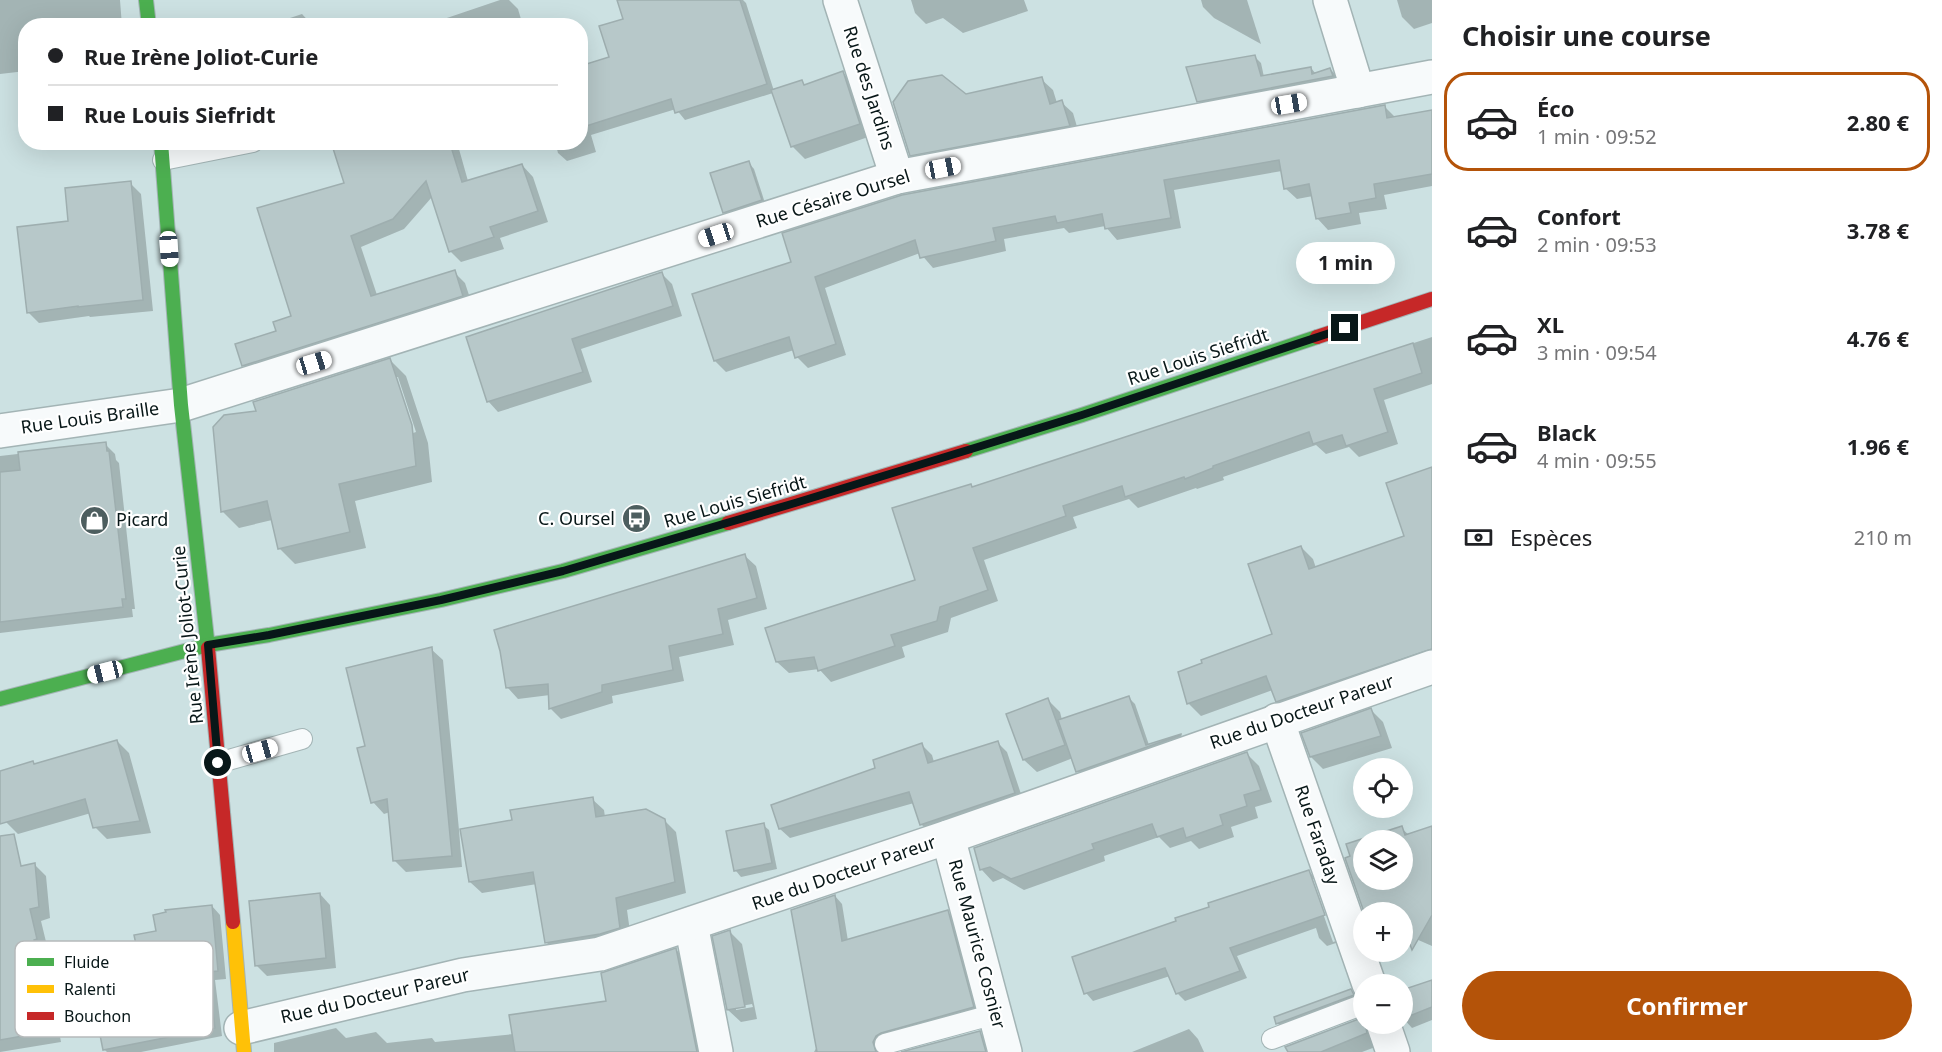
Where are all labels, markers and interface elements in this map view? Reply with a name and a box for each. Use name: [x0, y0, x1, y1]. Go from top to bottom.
text: Choisir une course: [1462, 17, 1711, 54]
street label: Rue des Jardins: [839, 23, 901, 153]
text: Rue Irène Joliot-Curie: [84, 41, 318, 71]
car: [1270, 92, 1308, 116]
text: Éco: [1537, 93, 1574, 123]
icon: car: [1465, 95, 1519, 149]
text: Rue Louis Siefridt: [84, 99, 276, 129]
text: 2.80 €: [1847, 107, 1909, 137]
text: 1 min · 09:52: [1537, 123, 1657, 150]
car: [924, 156, 962, 180]
street label: Rue Césaire Oursel: [753, 163, 913, 233]
text: Confort: [1537, 201, 1621, 231]
icon: car: [1465, 203, 1519, 257]
text: 3.78 €: [1847, 215, 1909, 245]
car: [696, 221, 736, 249]
car: [159, 230, 179, 268]
text: 2 min · 09:53: [1537, 231, 1657, 258]
callout: 1 min: [1296, 241, 1394, 283]
text: 1 min: [1318, 249, 1373, 276]
text: XL: [1537, 309, 1564, 339]
icon: car: [1465, 311, 1519, 365]
route end: [1331, 314, 1358, 341]
street label: Rue Louis Siefridt: [1124, 322, 1272, 390]
text: 4.76 €: [1847, 323, 1909, 353]
text: 3 min · 09:54: [1537, 339, 1657, 366]
car: [294, 349, 334, 377]
street label: Rue Louis Braille: [19, 395, 161, 439]
text: Black: [1537, 417, 1596, 447]
icon: car: [1465, 419, 1519, 473]
text: 1.96 €: [1847, 431, 1909, 461]
text: 4 min · 09:55: [1537, 447, 1657, 474]
street label: Rue Louis Siefridt: [661, 469, 809, 533]
bus stop icon: C. Oursel: [620, 503, 652, 535]
shop icon: Picard: [79, 504, 111, 536]
place label: C. Oursel: [538, 506, 615, 530]
place label: Picard: [116, 507, 168, 531]
icon: cash: [1462, 521, 1495, 554]
text: Espèces: [1510, 522, 1592, 552]
text: 210 m: [1854, 524, 1912, 551]
street label: Rue Irène Joliot-Curie: [166, 545, 208, 726]
car: [85, 659, 125, 685]
street label: Rue du Docteur Pareur: [1206, 668, 1398, 754]
car: [240, 737, 280, 765]
route start: [204, 749, 231, 776]
map controls: [1353, 758, 1413, 1034]
button: locate: [1353, 758, 1413, 818]
street label: Rue Faraday: [1290, 782, 1347, 889]
street label: Rue du Docteur Pareur: [748, 829, 940, 915]
button: layers: [1353, 830, 1413, 890]
street label: Rue Maurice Cosnier: [944, 856, 1012, 1032]
button: +: [1353, 902, 1413, 962]
legend: [15, 941, 213, 1037]
text: Fluide: [64, 951, 109, 973]
street label: Rue du Docteur Pareur: [278, 961, 472, 1028]
button: Confirmer: [1462, 971, 1912, 1040]
button: −: [1353, 974, 1413, 1034]
text: Ralenti: [64, 978, 116, 1000]
text: Bouchon: [64, 1005, 131, 1027]

